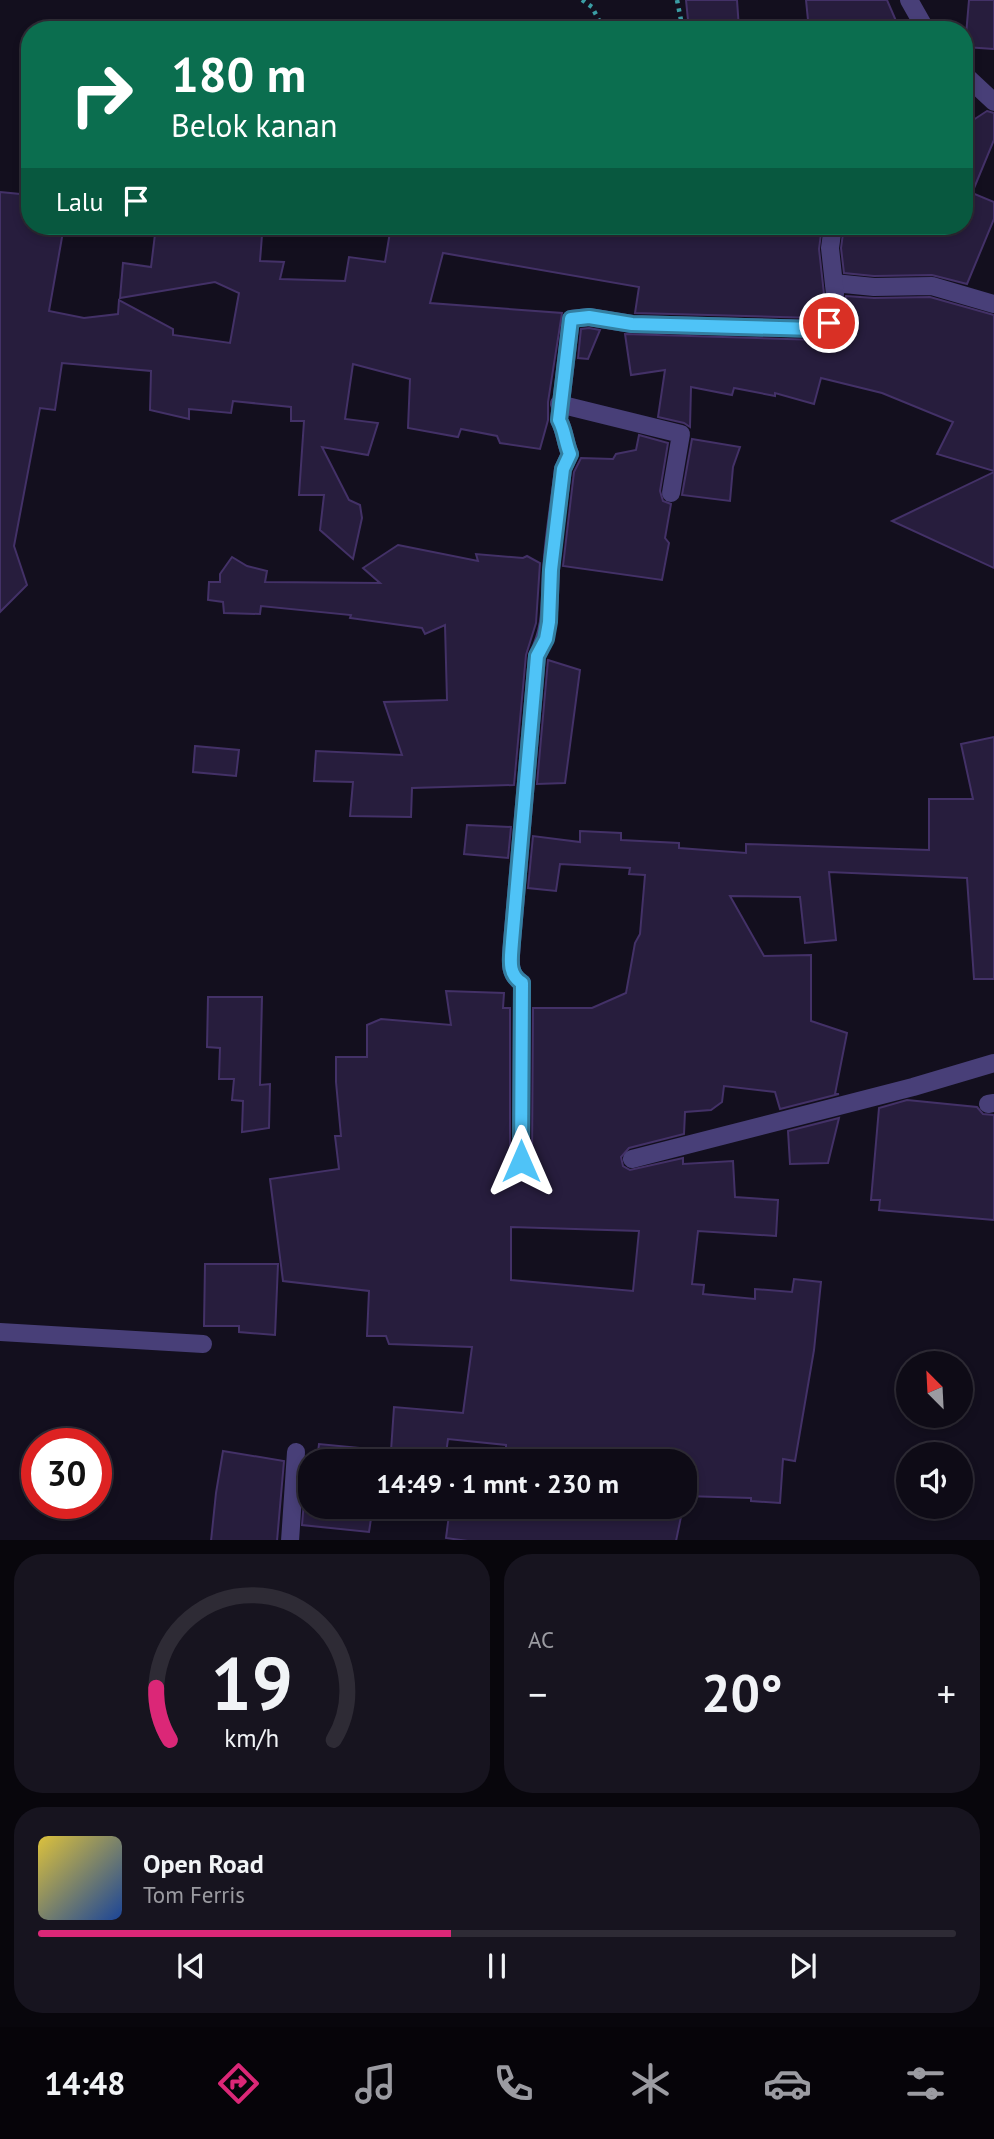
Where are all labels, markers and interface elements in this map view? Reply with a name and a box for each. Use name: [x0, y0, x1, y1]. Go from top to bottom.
text: 180 m: [171, 42, 306, 106]
icon: right: [56, 49, 147, 140]
text: Belok kanan: [171, 104, 337, 146]
icon: arrive: [117, 182, 155, 220]
text: Lalu: [56, 185, 103, 218]
pin: [799, 293, 859, 353]
icon: arrive: [810, 304, 848, 342]
position arrow: [484, 1124, 558, 1198]
north arrow: [896, 1351, 973, 1428]
map controls: [896, 1351, 973, 1519]
speed limit sign: 30: [21, 1428, 112, 1519]
button: sound: [896, 1442, 973, 1519]
text: 14:49 · 1 mnt · 230 m: [376, 1467, 619, 1500]
text: AC: [528, 1625, 554, 1654]
text: 19: [211, 1636, 293, 1730]
text: 20°: [701, 1659, 783, 1726]
text: −: [528, 1669, 547, 1718]
text: +: [937, 1669, 956, 1718]
text: km/h: [225, 1721, 279, 1753]
text: Open Road: [143, 1847, 264, 1880]
text: Tom Ferris: [143, 1880, 245, 1909]
icon: previous: [172, 1947, 210, 1985]
icon: pause: [478, 1947, 516, 1985]
icon: next: [784, 1947, 822, 1985]
icon: directions: [214, 2059, 263, 2108]
icon: music: [351, 2059, 400, 2108]
icon: phone: [489, 2059, 538, 2108]
icon: climate: [626, 2059, 675, 2108]
icon: car: [763, 2059, 812, 2108]
icon: filters: [901, 2059, 950, 2108]
text: 14:48: [44, 2062, 125, 2104]

